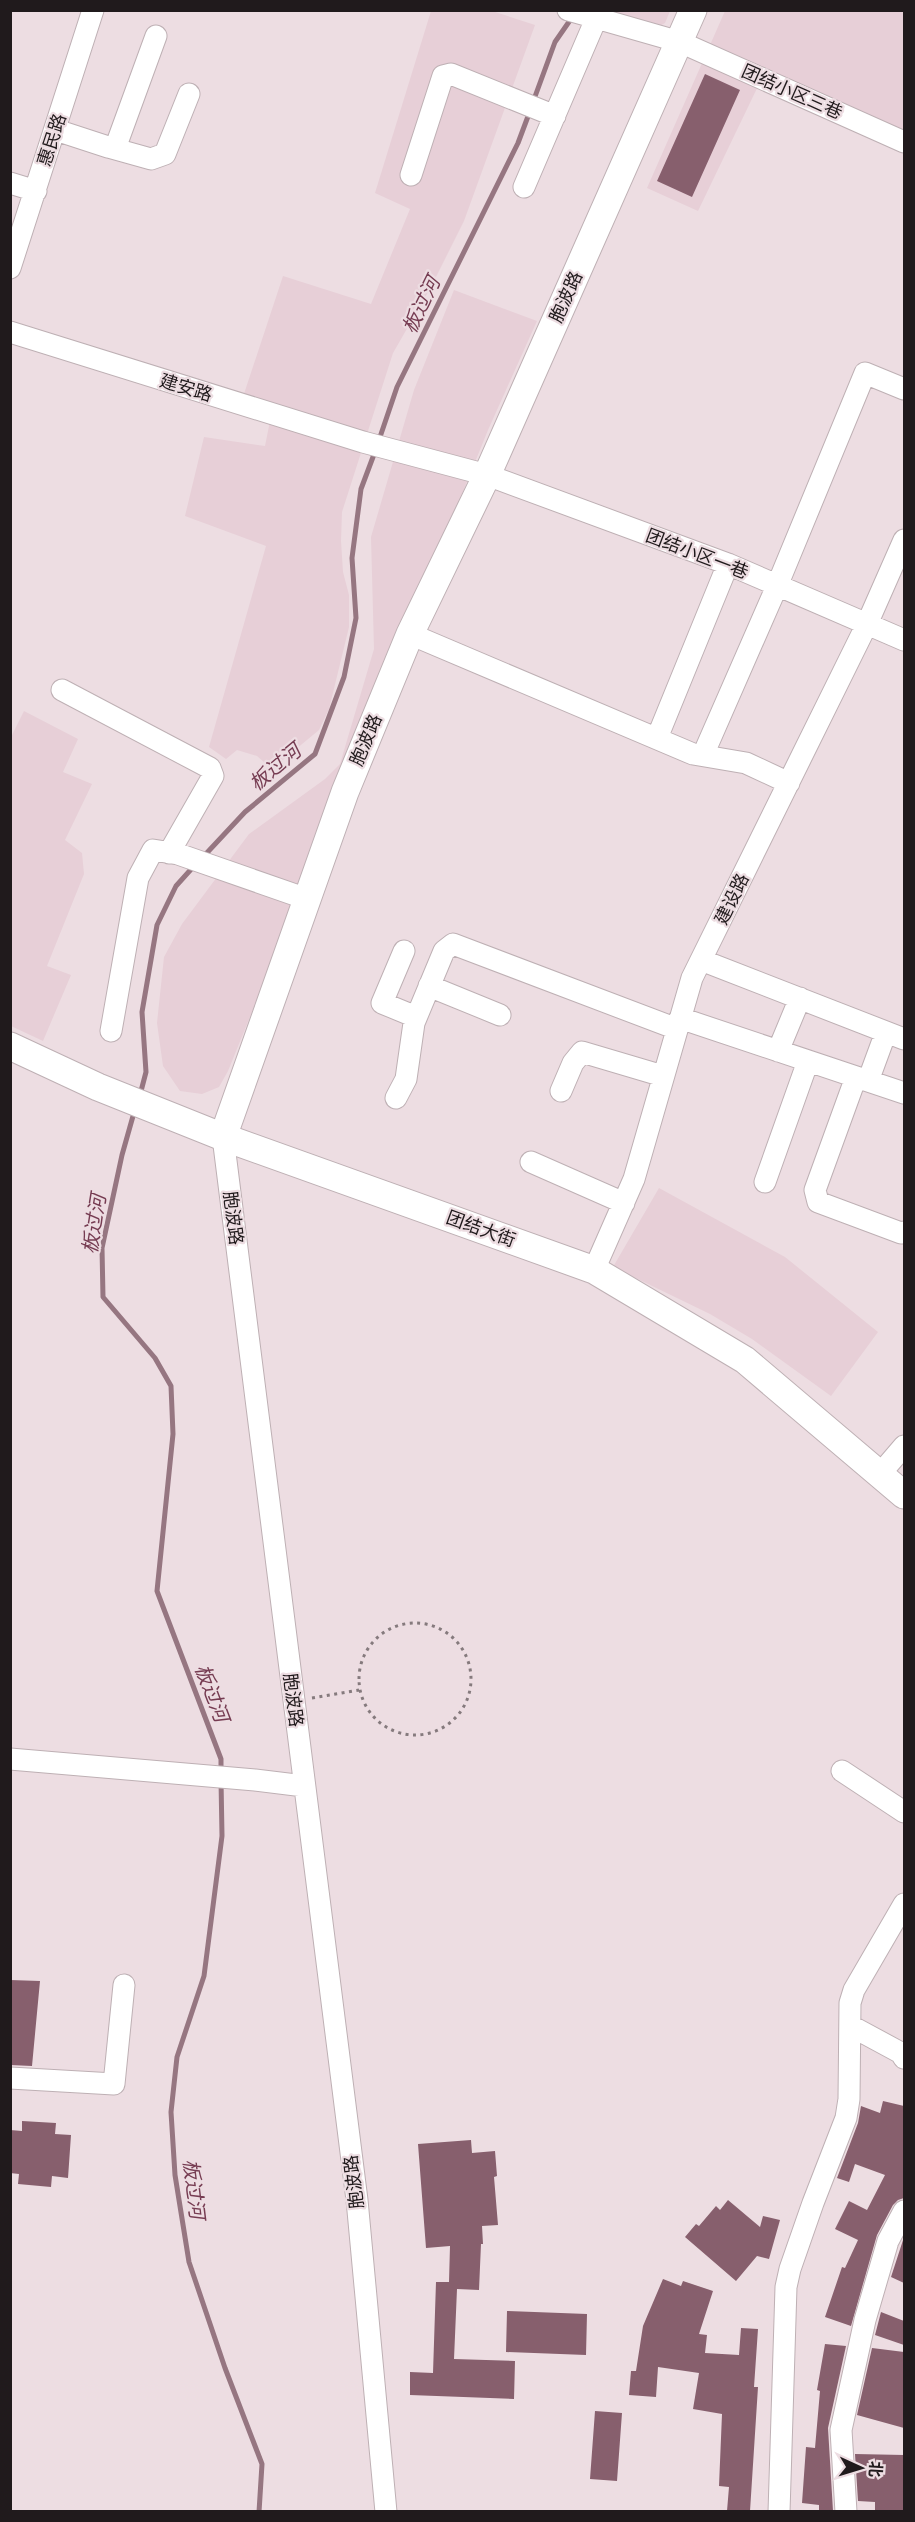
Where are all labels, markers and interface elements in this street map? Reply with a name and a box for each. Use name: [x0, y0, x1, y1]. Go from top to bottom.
street label: 团结小区三巷: [738, 59, 846, 124]
street label: 惠民路: [32, 111, 71, 169]
street label: 胞波路: [544, 267, 587, 326]
water label: 板过河: [396, 269, 447, 337]
street label: 建安路: [157, 369, 215, 406]
street label: 团结小区一巷: [643, 523, 752, 584]
street label: 胞波路: [344, 710, 387, 769]
water label: 板过河: [244, 735, 309, 795]
street label: 建设路: [709, 869, 754, 928]
water label: 板过河: [76, 1188, 111, 1256]
street label: 胞波路: [219, 1190, 248, 1246]
street label: 团结大街: [443, 1205, 519, 1252]
water label: 板过河: [190, 1660, 236, 1729]
street label: 胞波路: [279, 1672, 308, 1728]
street label: 胞波路: [339, 2154, 368, 2210]
water label: 板过河: [178, 2158, 211, 2224]
north arrow: [831, 2438, 891, 2498]
text: 北: [865, 2460, 886, 2478]

